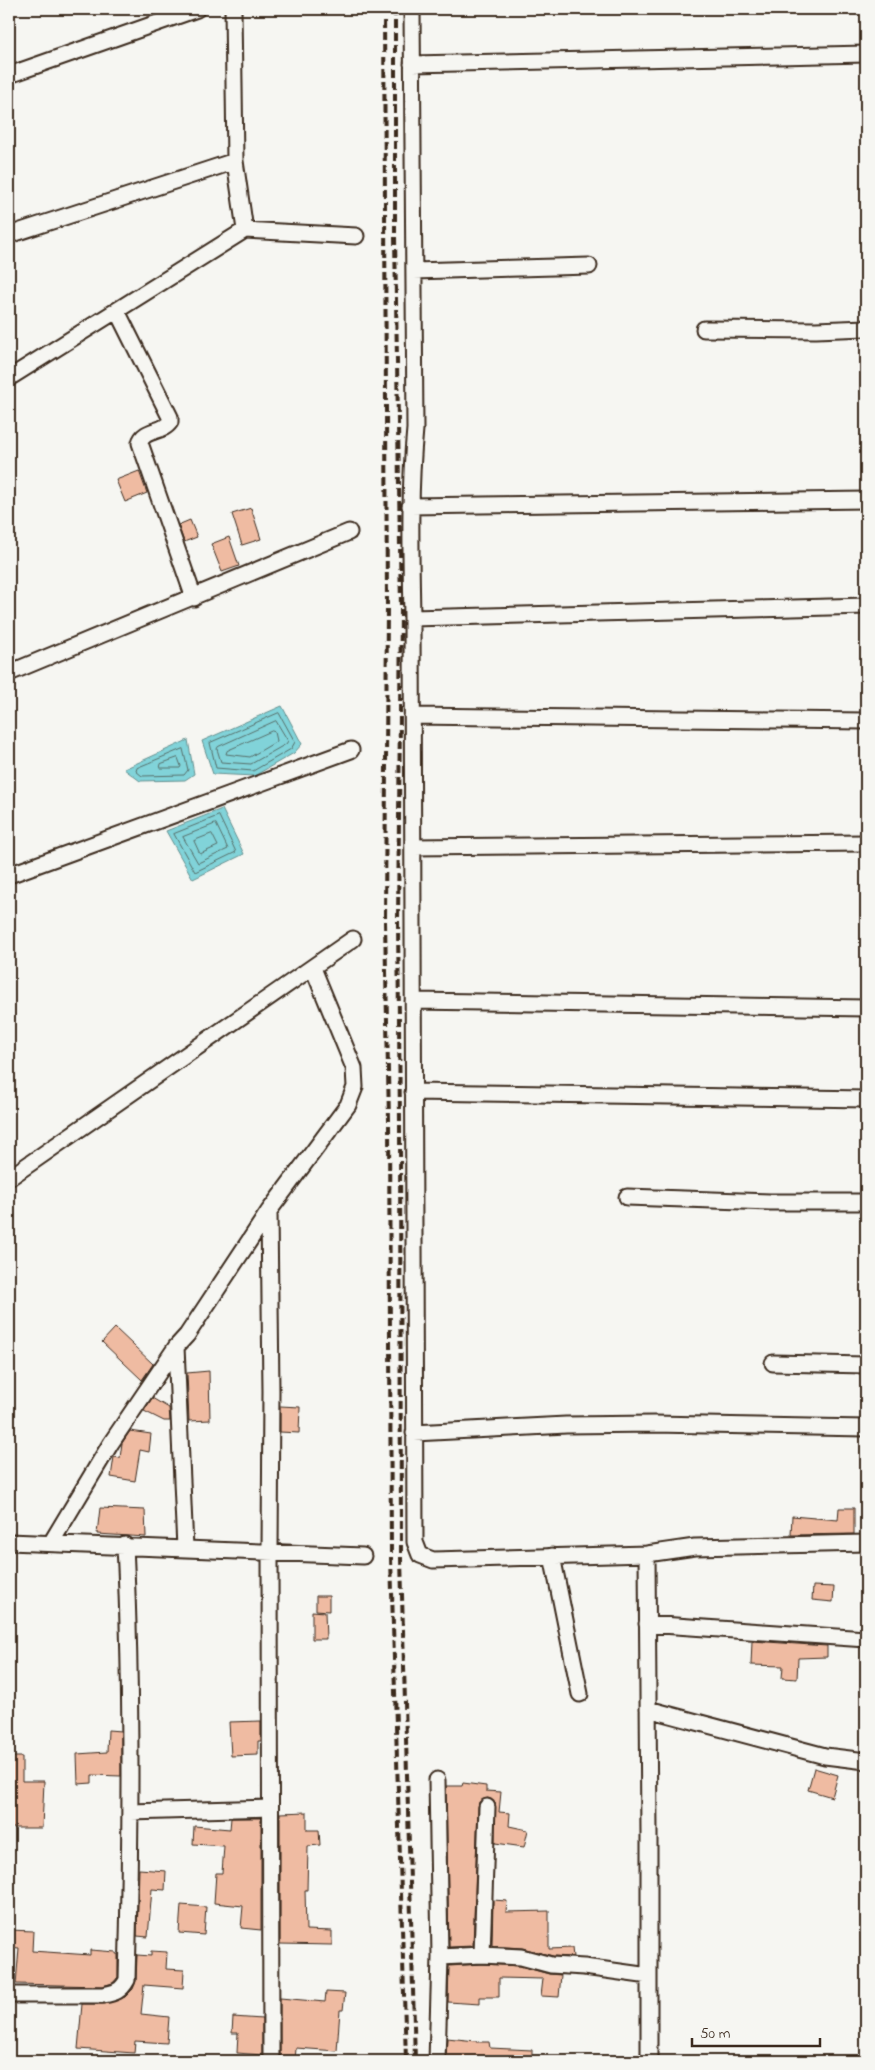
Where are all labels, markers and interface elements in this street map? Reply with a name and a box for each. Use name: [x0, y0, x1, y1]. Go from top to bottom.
scale bar: [692, 2015, 820, 2047]
text: 50 m: [700, 2023, 731, 2045]

